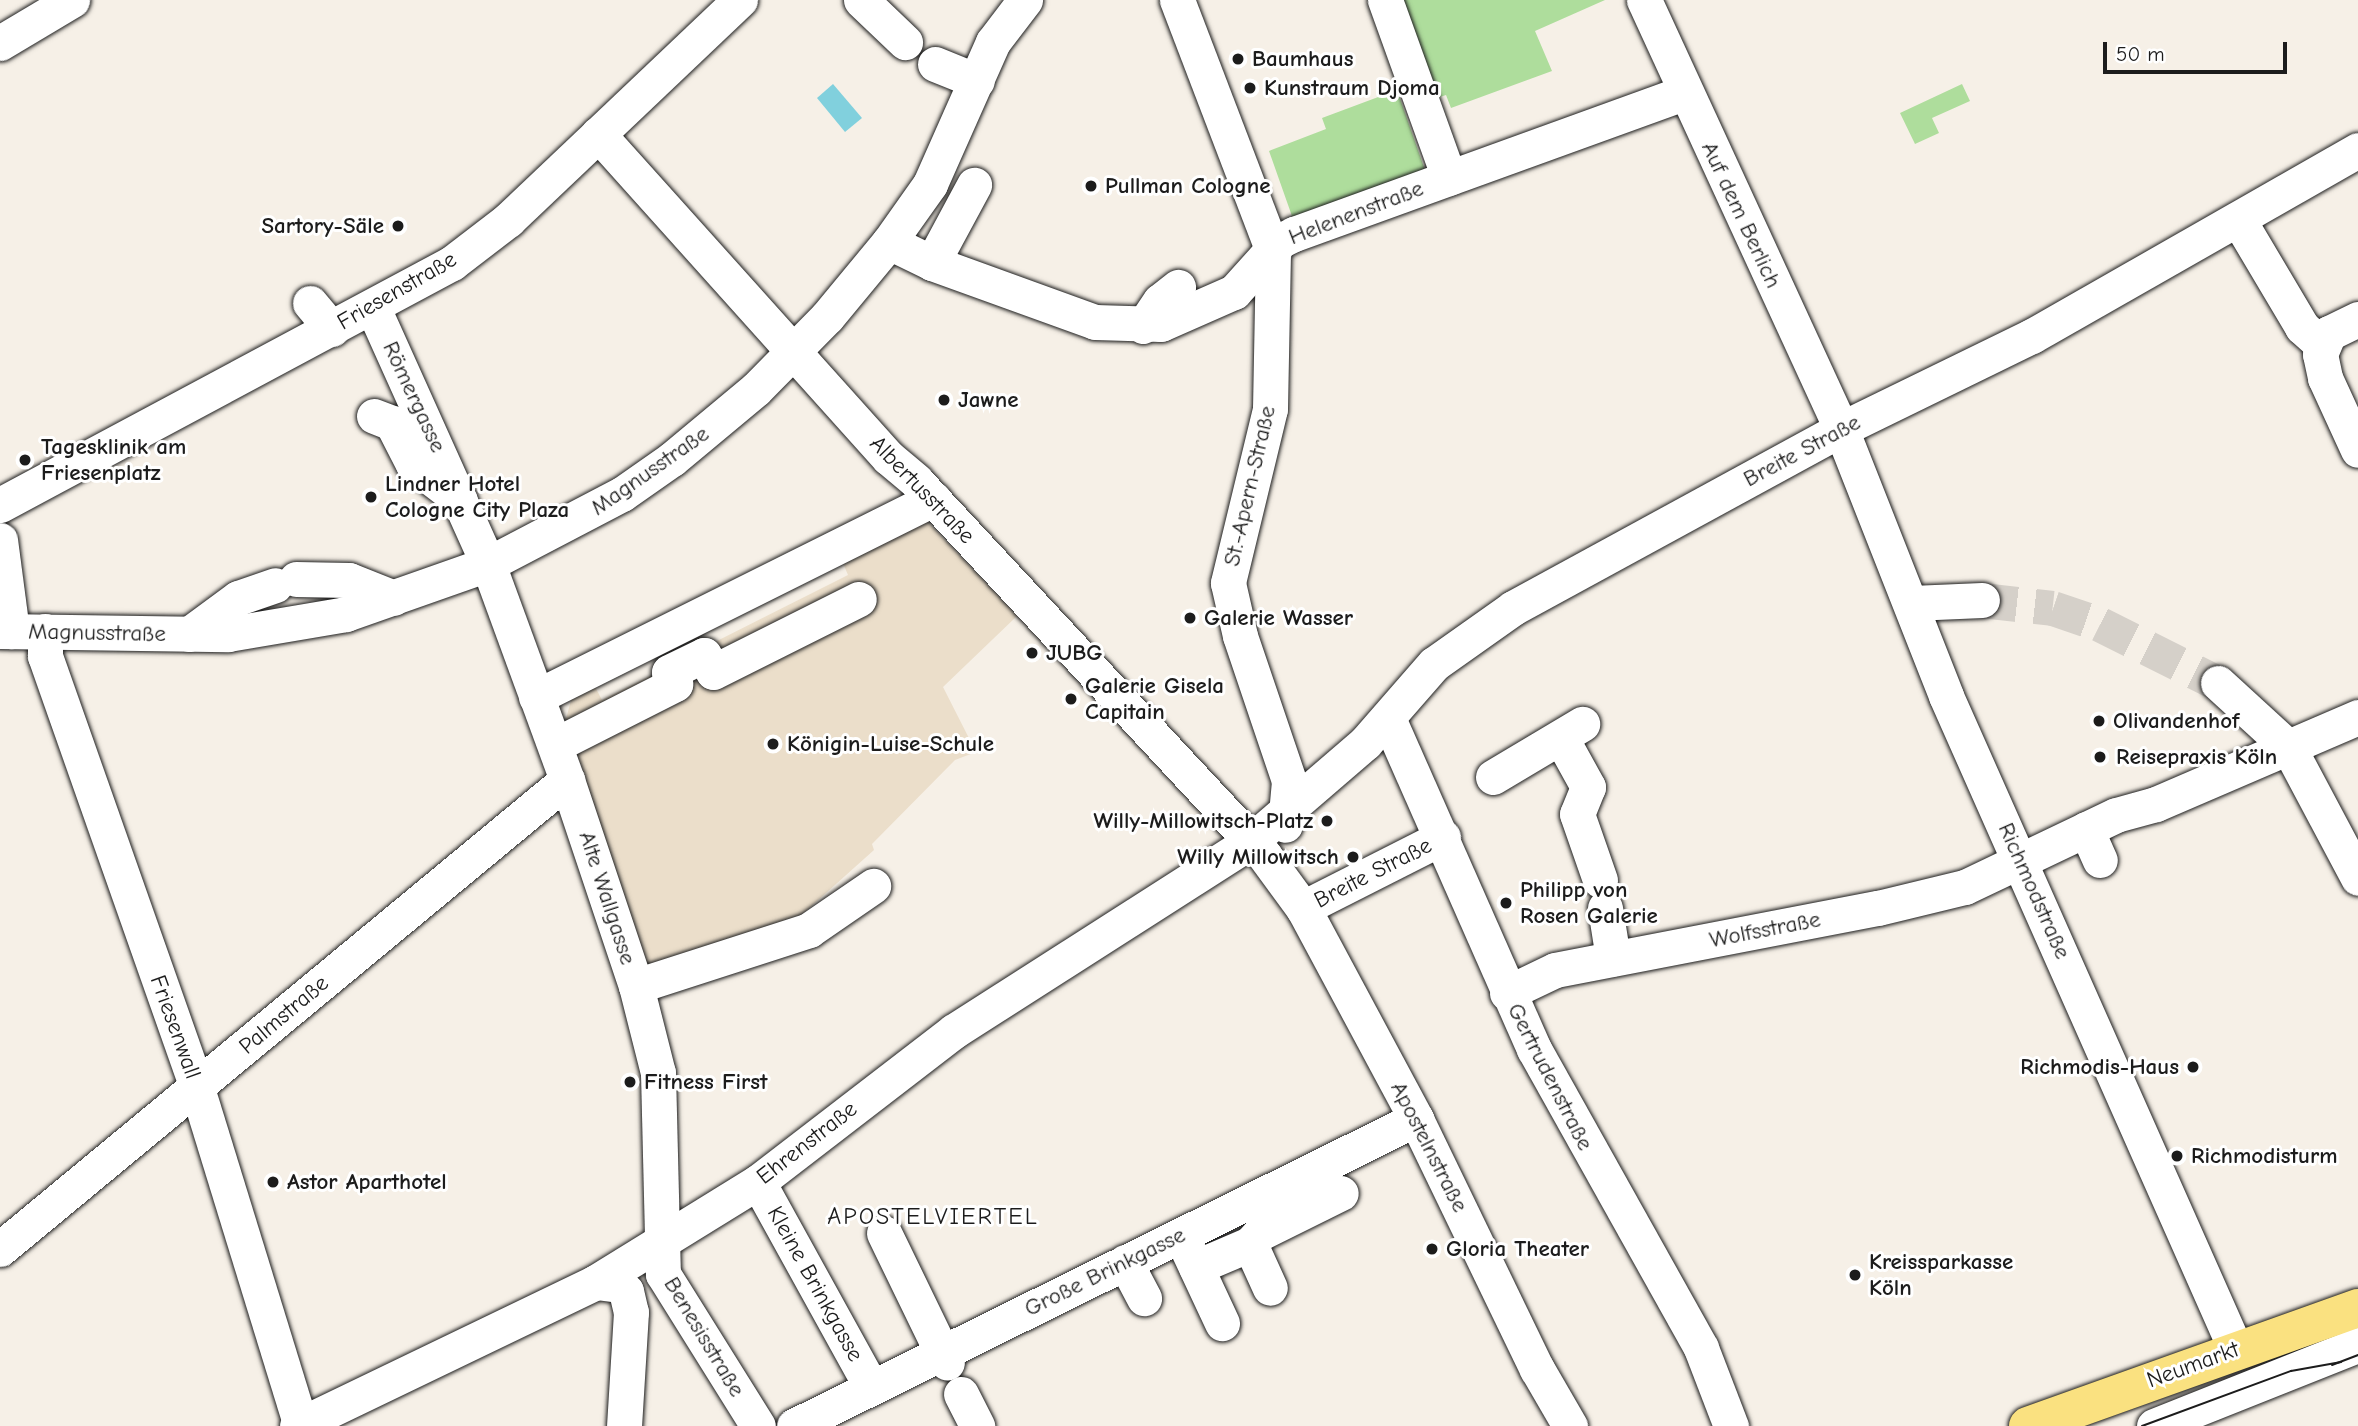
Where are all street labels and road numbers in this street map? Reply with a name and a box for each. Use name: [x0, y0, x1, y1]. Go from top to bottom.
street label: Auf dem Berlich: [1695, 137, 1787, 293]
street label: Helenenstraße: [1285, 175, 1427, 251]
street label: Friesenstraße: [332, 246, 462, 336]
street label: Römergasse: [376, 337, 452, 457]
street label: St.-Apern-Straße: [1218, 403, 1282, 569]
street label: Breite Straße: [1739, 409, 1865, 493]
street label: Magnusstraße: [586, 420, 714, 522]
street label: Albertusstraße: [864, 430, 980, 550]
street label: Magnusstraße: [28, 618, 166, 648]
street label: Richmodstraße: [1992, 819, 2076, 963]
street label: Alte Wallgasse: [572, 828, 642, 968]
street label: Breite Straße: [1310, 832, 1436, 914]
street label: Wolfsstraße: [1707, 906, 1823, 954]
street label: Palmstraße: [234, 970, 334, 1060]
street label: Friesenwall: [144, 971, 206, 1083]
street label: Gertrudenstraße: [1501, 999, 1599, 1155]
street label: Apostelnstraße: [1384, 1077, 1474, 1217]
street label: Ehrenstraße: [751, 1095, 863, 1191]
street label: Kleine Brinkgasse: [761, 1202, 869, 1366]
street label: Große Brinkgasse: [1020, 1221, 1190, 1323]
street label: Benesisstraße: [657, 1272, 751, 1402]
street label: Neumarkt: [2143, 1336, 2243, 1394]

